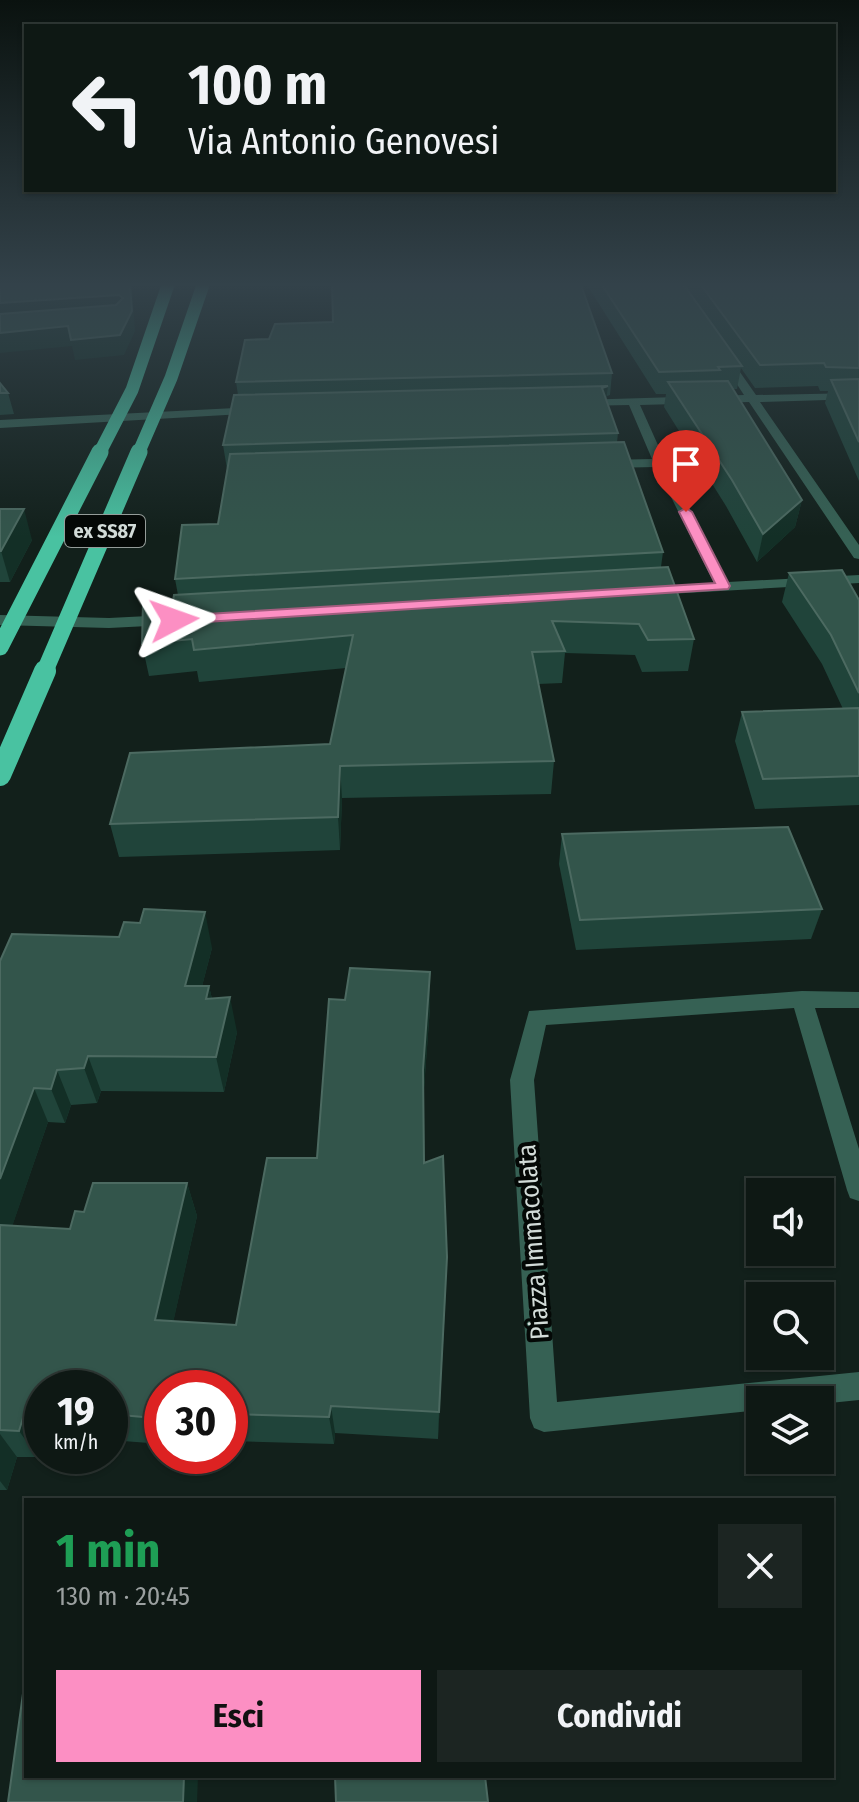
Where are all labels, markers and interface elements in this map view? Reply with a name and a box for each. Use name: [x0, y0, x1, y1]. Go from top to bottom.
text: 100 m: [188, 52, 327, 119]
icon: left: [56, 56, 160, 160]
text: Via Antonio Genovesi: [188, 120, 499, 164]
pin: [652, 430, 720, 512]
icon: arrive: [664, 442, 708, 486]
road number: ex SS87: [65, 515, 145, 547]
position arrow: [132, 578, 216, 662]
street label: Piazza Immacolata: [511, 1143, 556, 1341]
map controls: [746, 1178, 834, 1474]
button: sound: [746, 1178, 834, 1266]
button: search: [746, 1282, 834, 1370]
speed limit sign: 30: [144, 1370, 248, 1474]
button: layers: [746, 1386, 834, 1474]
text: 19: [57, 1388, 95, 1436]
text: km/h: [54, 1430, 98, 1454]
text: 1 min: [56, 1522, 161, 1580]
button: close: [718, 1524, 802, 1608]
text: 130 m · 20:45: [56, 1581, 190, 1612]
button: Esci: [56, 1670, 421, 1762]
button: Condividi: [437, 1670, 802, 1762]

